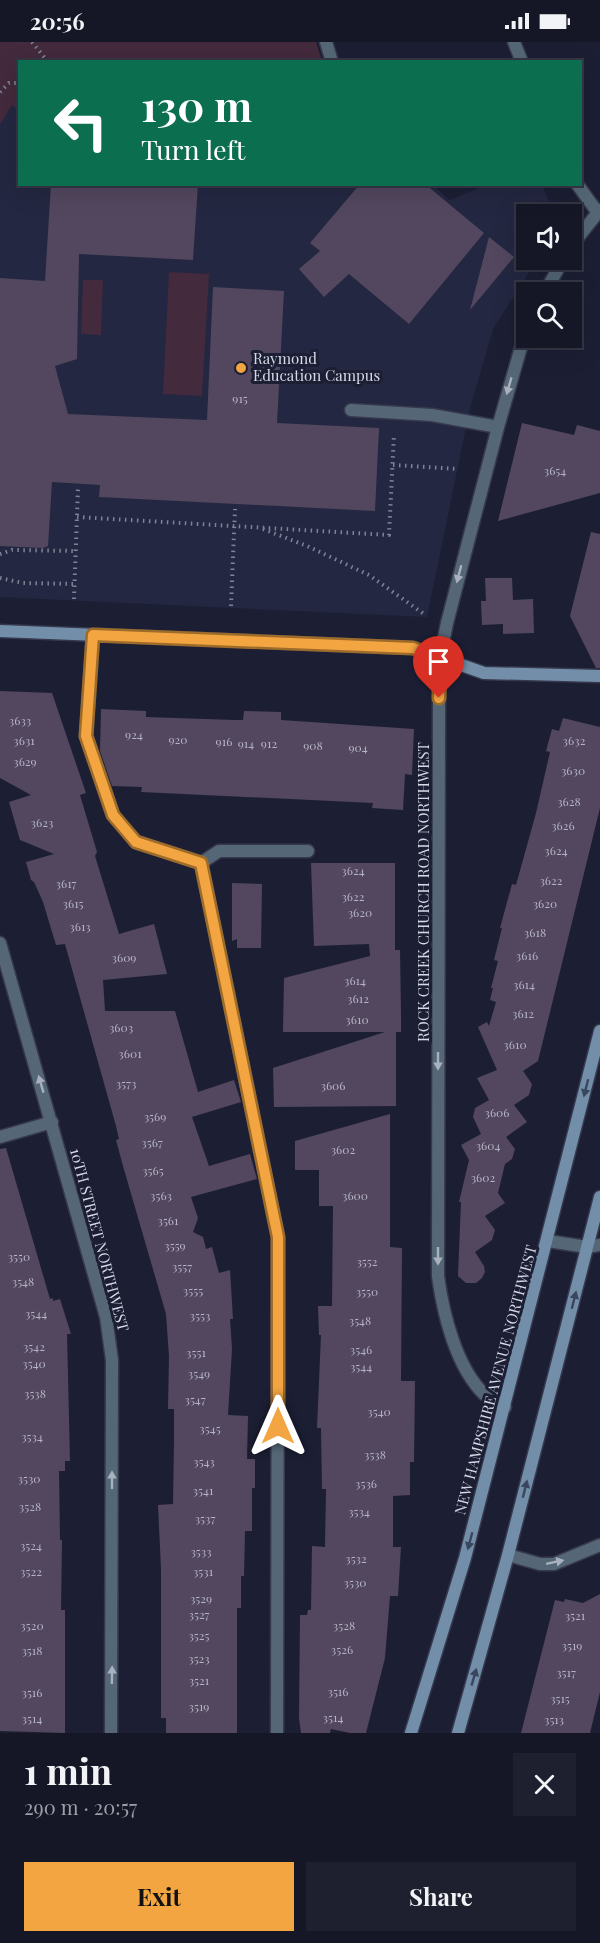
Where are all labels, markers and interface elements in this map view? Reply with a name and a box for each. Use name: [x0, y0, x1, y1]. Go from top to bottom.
text: 20:56: [30, 6, 85, 36]
text: 130 m: [141, 77, 252, 133]
icon: left: [42, 84, 120, 162]
text: Turn left: [141, 131, 245, 167]
map controls: [516, 204, 582, 348]
button: sound: [516, 204, 582, 270]
button: search: [516, 282, 582, 348]
place label: Raymond Education Campus: [253, 348, 380, 385]
marker: Raymond Education Campus: [234, 361, 248, 375]
one-way arrow: [504, 377, 514, 395]
house number: 915: [232, 390, 248, 406]
house number: 3654: [544, 462, 566, 478]
one-way arrow: [454, 565, 464, 584]
pin: [413, 636, 464, 698]
icon: arrive: [422, 645, 455, 678]
house number: 3633: [9, 712, 31, 728]
house number: 924: [125, 726, 143, 742]
house number: 920: [168, 731, 188, 747]
house number: 3631: [13, 732, 35, 748]
house number: 3632: [563, 732, 586, 748]
house number: 916: [216, 733, 232, 749]
house number: 914: [238, 735, 254, 751]
house number: 912: [261, 735, 277, 751]
house number: 908: [303, 737, 323, 753]
house number: 904: [348, 739, 368, 755]
street label: ROCK CREEK CHURCH ROAD NORTHWEST: [413, 742, 433, 1042]
house number: 3629: [13, 753, 37, 769]
house number: 3630: [561, 762, 585, 778]
house number: 3628: [557, 793, 581, 809]
house number: 3623: [31, 814, 53, 830]
house number: 3626: [551, 817, 575, 833]
house number: 3624: [544, 842, 568, 858]
house number: 3624: [341, 862, 365, 878]
house number: 3622: [539, 872, 563, 888]
house number: 3617: [56, 875, 77, 891]
house number: 3622: [341, 888, 365, 904]
house number: 3615: [63, 895, 83, 911]
house number: 3620: [533, 895, 557, 911]
house number: 3620: [348, 904, 372, 920]
house number: 3613: [69, 918, 91, 934]
house number: 3618: [524, 924, 546, 940]
house number: 3616: [516, 947, 538, 963]
house number: 3609: [112, 949, 136, 965]
house number: 3614: [344, 972, 366, 988]
house number: 3614: [513, 976, 535, 992]
house number: 3612: [347, 990, 369, 1006]
house number: 3612: [512, 1005, 534, 1021]
house number: 3610: [345, 1011, 369, 1027]
house number: 3603: [109, 1019, 133, 1035]
house number: 3610: [503, 1036, 527, 1052]
house number: 3601: [118, 1045, 142, 1061]
one-way arrow: [433, 1052, 443, 1071]
one-way arrow: [36, 1075, 45, 1093]
house number: 3573: [116, 1075, 136, 1091]
house number: 3606: [320, 1077, 346, 1093]
one-way arrow: [580, 1079, 590, 1097]
house number: 3606: [484, 1104, 510, 1120]
house number: 3569: [144, 1108, 166, 1124]
house number: 3567: [141, 1134, 163, 1150]
house number: 3604: [476, 1137, 500, 1153]
house number: 3602: [331, 1141, 356, 1157]
street label: 10TH STREET NORTHWEST: [66, 1146, 134, 1334]
house number: 3565: [142, 1162, 164, 1178]
house number: 3602: [471, 1169, 496, 1185]
house number: 3563: [150, 1187, 172, 1203]
house number: 3600: [342, 1187, 368, 1203]
house number: 3561: [157, 1212, 179, 1228]
house number: 3559: [164, 1237, 186, 1253]
street label: NEW HAMPSHIRE AVENUE NORTHWEST: [449, 1243, 541, 1517]
one-way arrow: [433, 1247, 443, 1266]
house number: 3550: [8, 1248, 30, 1264]
house number: 3552: [356, 1253, 378, 1269]
house number: 3557: [172, 1258, 192, 1274]
house number: 3548: [12, 1273, 34, 1289]
house number: 3555: [183, 1282, 203, 1298]
house number: 3550: [356, 1283, 378, 1299]
one-way arrow: [569, 1291, 579, 1309]
house number: 3544: [25, 1305, 47, 1321]
house number: 3553: [190, 1307, 210, 1323]
house number: 3548: [349, 1312, 371, 1328]
house number: 3542: [23, 1338, 45, 1354]
house number: 3546: [350, 1341, 372, 1357]
house number: 3551: [186, 1344, 206, 1360]
house number: 3540: [22, 1355, 46, 1371]
house number: 3544: [350, 1358, 372, 1374]
house number: 3549: [188, 1365, 210, 1381]
house number: 3538: [24, 1385, 46, 1401]
house number: 3547: [184, 1391, 206, 1407]
position arrow: [246, 1394, 310, 1458]
house number: 3540: [367, 1403, 391, 1419]
house number: 3545: [199, 1420, 221, 1436]
house number: 3534: [21, 1428, 43, 1444]
house number: 3538: [364, 1446, 386, 1462]
house number: 3543: [193, 1453, 215, 1469]
house number: 3530: [17, 1470, 41, 1486]
one-way arrow: [107, 1470, 117, 1489]
house number: 3536: [355, 1475, 377, 1491]
one-way arrow: [520, 1479, 530, 1498]
house number: 3541: [193, 1482, 214, 1498]
house number: 3528: [19, 1498, 41, 1514]
house number: 3534: [348, 1503, 370, 1519]
house number: 3537: [195, 1510, 215, 1526]
one-way arrow: [464, 1532, 474, 1550]
house number: 3524: [20, 1537, 42, 1553]
house number: 3533: [190, 1543, 212, 1559]
house number: 3532: [345, 1550, 367, 1566]
one-way arrow: [546, 1557, 565, 1566]
house number: 3522: [20, 1563, 42, 1579]
house number: 3531: [193, 1563, 214, 1579]
house number: 3530: [343, 1574, 367, 1590]
house number: 3529: [190, 1590, 212, 1606]
house number: 3527: [188, 1606, 210, 1622]
house number: 3521: [565, 1607, 586, 1623]
house number: 3520: [20, 1617, 44, 1633]
house number: 3528: [333, 1617, 355, 1633]
house number: 3525: [188, 1627, 210, 1643]
house number: 3519: [562, 1637, 582, 1653]
house number: 3526: [331, 1641, 353, 1657]
house number: 3518: [21, 1642, 43, 1658]
house number: 3523: [188, 1650, 210, 1666]
house number: 3517: [556, 1664, 576, 1680]
one-way arrow: [107, 1665, 117, 1684]
one-way arrow: [469, 1668, 479, 1686]
house number: 3521: [189, 1672, 210, 1688]
house number: 3516: [327, 1683, 349, 1699]
house number: 3516: [21, 1684, 43, 1700]
house number: 3515: [550, 1690, 570, 1706]
house number: 3519: [189, 1698, 209, 1714]
house number: 3514: [323, 1709, 343, 1725]
house number: 3514: [22, 1710, 42, 1726]
house number: 3513: [544, 1711, 564, 1727]
text: 1 min: [24, 1746, 112, 1794]
button: close: [513, 1753, 576, 1816]
text: 290 m · 20:57: [24, 1793, 137, 1820]
button: Exit: [24, 1862, 294, 1931]
button: Share: [306, 1862, 576, 1931]

